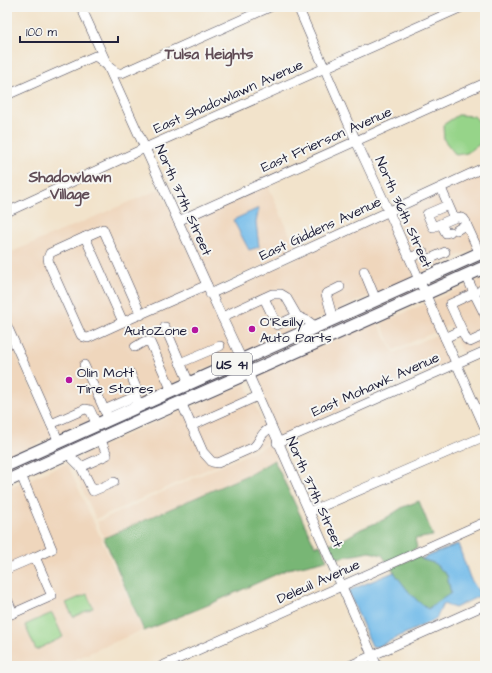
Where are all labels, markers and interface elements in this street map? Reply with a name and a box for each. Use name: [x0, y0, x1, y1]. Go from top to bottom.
scale bar: [20, 18, 118, 44]
text: 100 m: [26, 24, 57, 41]
district label: Tulsa Heights: [164, 44, 254, 67]
street label: East Shadowlawn Avenue: [150, 55, 307, 139]
street label: East Frierson Avenue: [258, 102, 396, 178]
street label: North 37th Street: [150, 142, 217, 259]
street label: North 36th Street: [370, 154, 437, 272]
district label: Shadowlawn Village: [28, 167, 112, 207]
street label: East Giddens Avenue: [256, 192, 385, 266]
place label: O'Reilly Auto Parts: [260, 312, 332, 348]
place label: AutoZone: [124, 321, 187, 341]
marker: O'Reilly Auto Parts: [247, 324, 257, 334]
marker: AutoZone: [190, 325, 200, 335]
street label: East Mohawk Avenue: [308, 347, 443, 422]
road number: US 41: [212, 353, 252, 375]
place label: Olin Mott Tire Stores: [77, 363, 154, 399]
marker: Olin Mott Tire Stores: [64, 375, 74, 385]
street label: North 37th Street: [281, 434, 348, 551]
street label: Deleuil Avenue: [274, 555, 363, 609]

